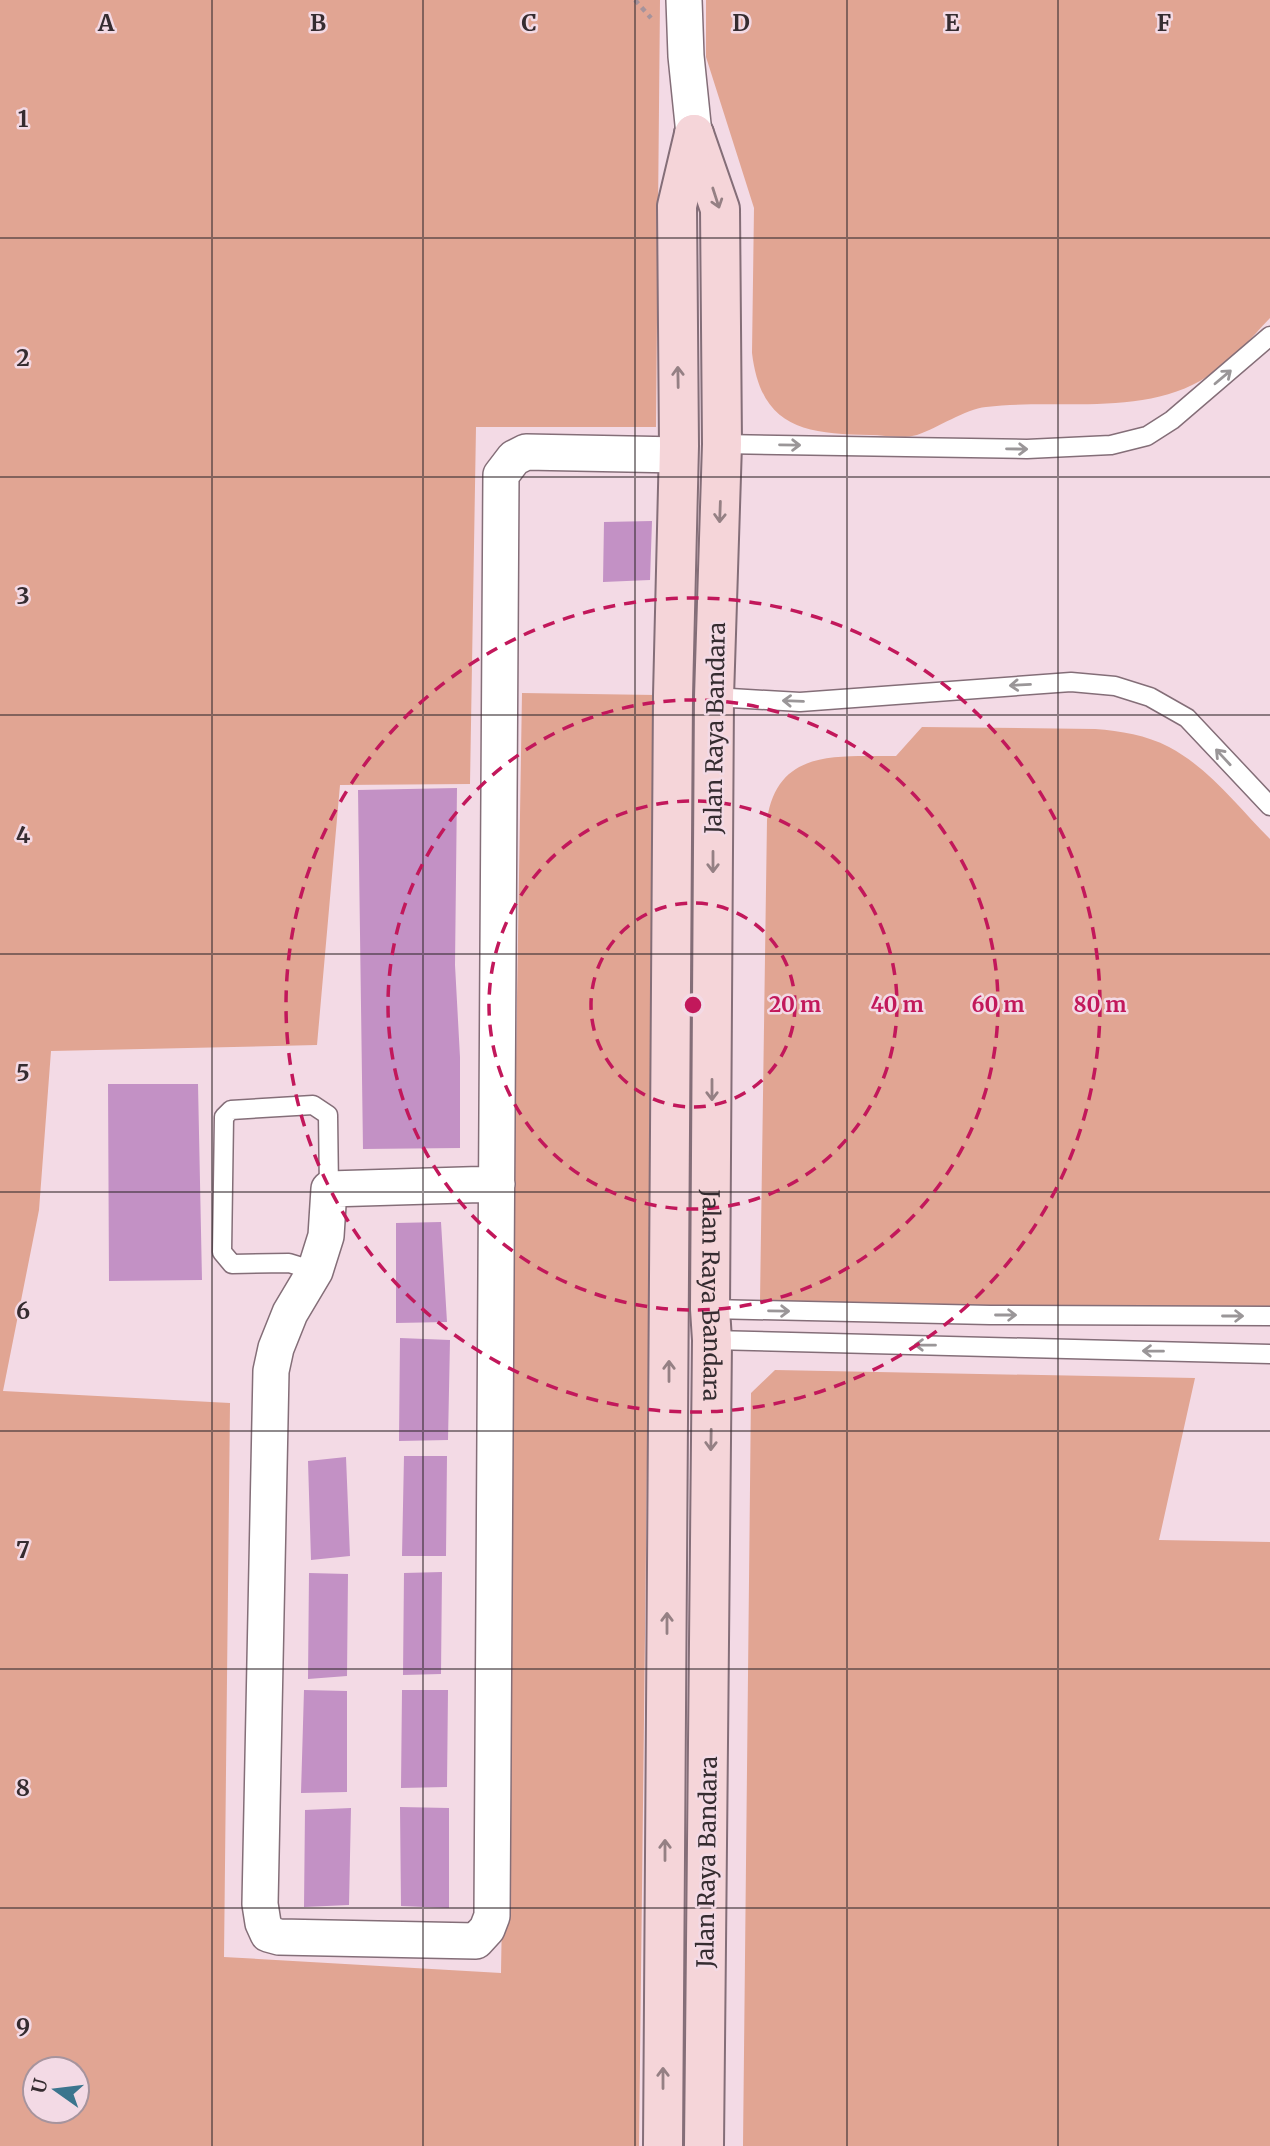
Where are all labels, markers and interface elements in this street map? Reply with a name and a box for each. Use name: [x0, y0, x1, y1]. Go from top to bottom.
text: A: [97, 8, 115, 37]
text: B: [310, 8, 326, 37]
text: C: [521, 8, 537, 37]
text: D: [732, 8, 750, 37]
text: E: [944, 8, 960, 37]
text: F: [1157, 8, 1171, 37]
text: 1: [18, 104, 29, 133]
one-way arrow: [711, 187, 723, 209]
text: 2: [16, 343, 30, 372]
one-way arrow: [671, 366, 685, 389]
one-way arrow: [1214, 369, 1232, 385]
one-way arrow: [778, 438, 801, 452]
one-way arrow: [1006, 442, 1029, 456]
one-way arrow: [713, 501, 726, 524]
text: 3: [16, 581, 30, 610]
street label: Jalan Raya Bandara: [698, 622, 731, 835]
one-way arrow: [1009, 679, 1032, 692]
one-way arrow: [782, 694, 805, 708]
one-way arrow: [1215, 749, 1232, 766]
text: 4: [16, 820, 31, 849]
one-way arrow: [706, 851, 720, 874]
text: 20 m: [769, 991, 821, 1018]
text: 40 m: [870, 991, 924, 1018]
text: 60 m: [972, 991, 1024, 1018]
text: 80 m: [1074, 991, 1126, 1018]
centre of rings: [681, 993, 705, 1017]
text: 5: [16, 1058, 30, 1087]
one-way arrow: [705, 1078, 719, 1101]
street label: Jalan Raya Bandara: [696, 1188, 727, 1402]
text: 6: [16, 1296, 30, 1325]
one-way arrow: [767, 1304, 790, 1317]
one-way arrow: [994, 1308, 1017, 1322]
one-way arrow: [1222, 1309, 1245, 1323]
one-way arrow: [914, 1339, 937, 1352]
one-way arrow: [1142, 1344, 1165, 1358]
one-way arrow: [662, 1360, 676, 1383]
one-way arrow: [704, 1428, 718, 1451]
text: 7: [16, 1535, 30, 1564]
one-way arrow: [660, 1612, 674, 1635]
street label: Jalan Raya Bandara: [690, 1756, 723, 1969]
text: 8: [16, 1773, 30, 1802]
one-way arrow: [658, 1839, 672, 1862]
text: 9: [16, 2012, 30, 2041]
north arrow: [21, 2055, 91, 2125]
one-way arrow: [656, 2067, 670, 2090]
text: U: [26, 2076, 53, 2096]

